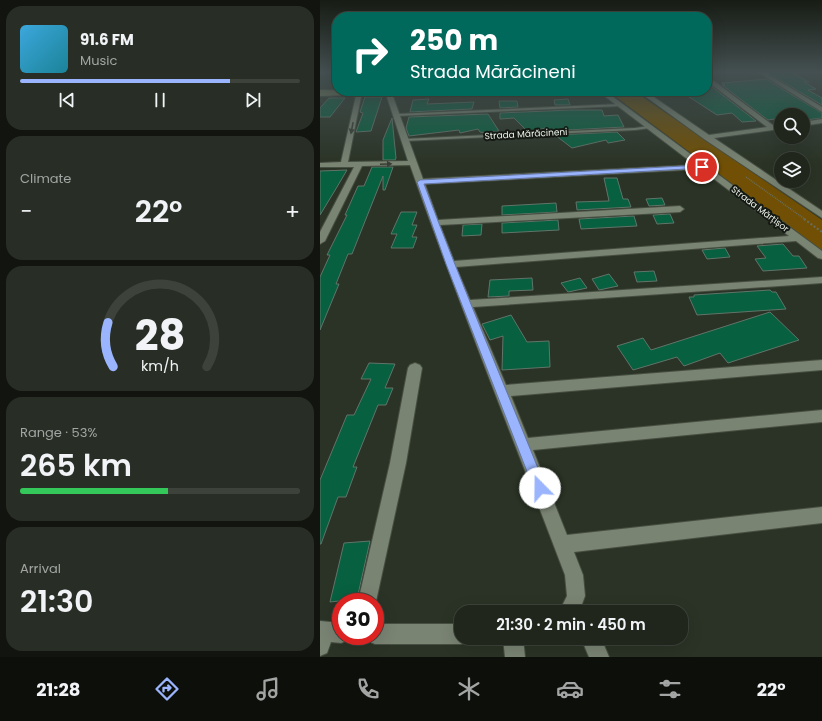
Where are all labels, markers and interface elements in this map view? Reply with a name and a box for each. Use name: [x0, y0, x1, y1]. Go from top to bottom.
text: 250 m: [410, 21, 498, 60]
icon: right: [344, 28, 396, 80]
text: 91.6 FM: [80, 29, 134, 50]
text: Music: [80, 51, 117, 70]
text: Strada Mărăcineni: [410, 59, 576, 84]
icon: previous: [56, 89, 78, 111]
icon: pause: [149, 89, 171, 111]
icon: next: [242, 89, 264, 111]
map controls: [774, 108, 810, 188]
button: search: [774, 108, 810, 144]
one-way arrow: [348, 122, 354, 134]
street label: Strada Mărăcineni: [484, 126, 568, 142]
pin: [685, 150, 719, 184]
button: layers: [774, 152, 810, 188]
icon: arrive: [691, 156, 713, 178]
one-way arrow: [380, 160, 392, 167]
text: Climate: [20, 169, 71, 188]
street label: Strada Mărțișor: [729, 183, 792, 235]
text: 22°: [135, 190, 182, 233]
text: −: [20, 196, 32, 227]
text: +: [285, 196, 300, 227]
text: 28: [135, 305, 185, 364]
text: km/h: [141, 355, 179, 375]
text: Range · 53%: [20, 423, 97, 442]
text: 265 km: [20, 444, 132, 487]
position arrow: [519, 467, 561, 509]
text: Arrival: [20, 559, 61, 578]
text: 21:30: [20, 580, 93, 623]
speed limit sign: 30: [332, 593, 384, 645]
text: 21:30 · 2 min · 450 m: [496, 614, 646, 635]
icon: directions: [153, 675, 181, 703]
icon: music: [254, 675, 282, 703]
icon: phone: [354, 675, 382, 703]
icon: climate: [455, 675, 483, 703]
icon: car: [556, 675, 584, 703]
icon: filters: [656, 675, 684, 703]
text: 21:28: [36, 677, 80, 702]
text: 22°: [757, 677, 786, 702]

